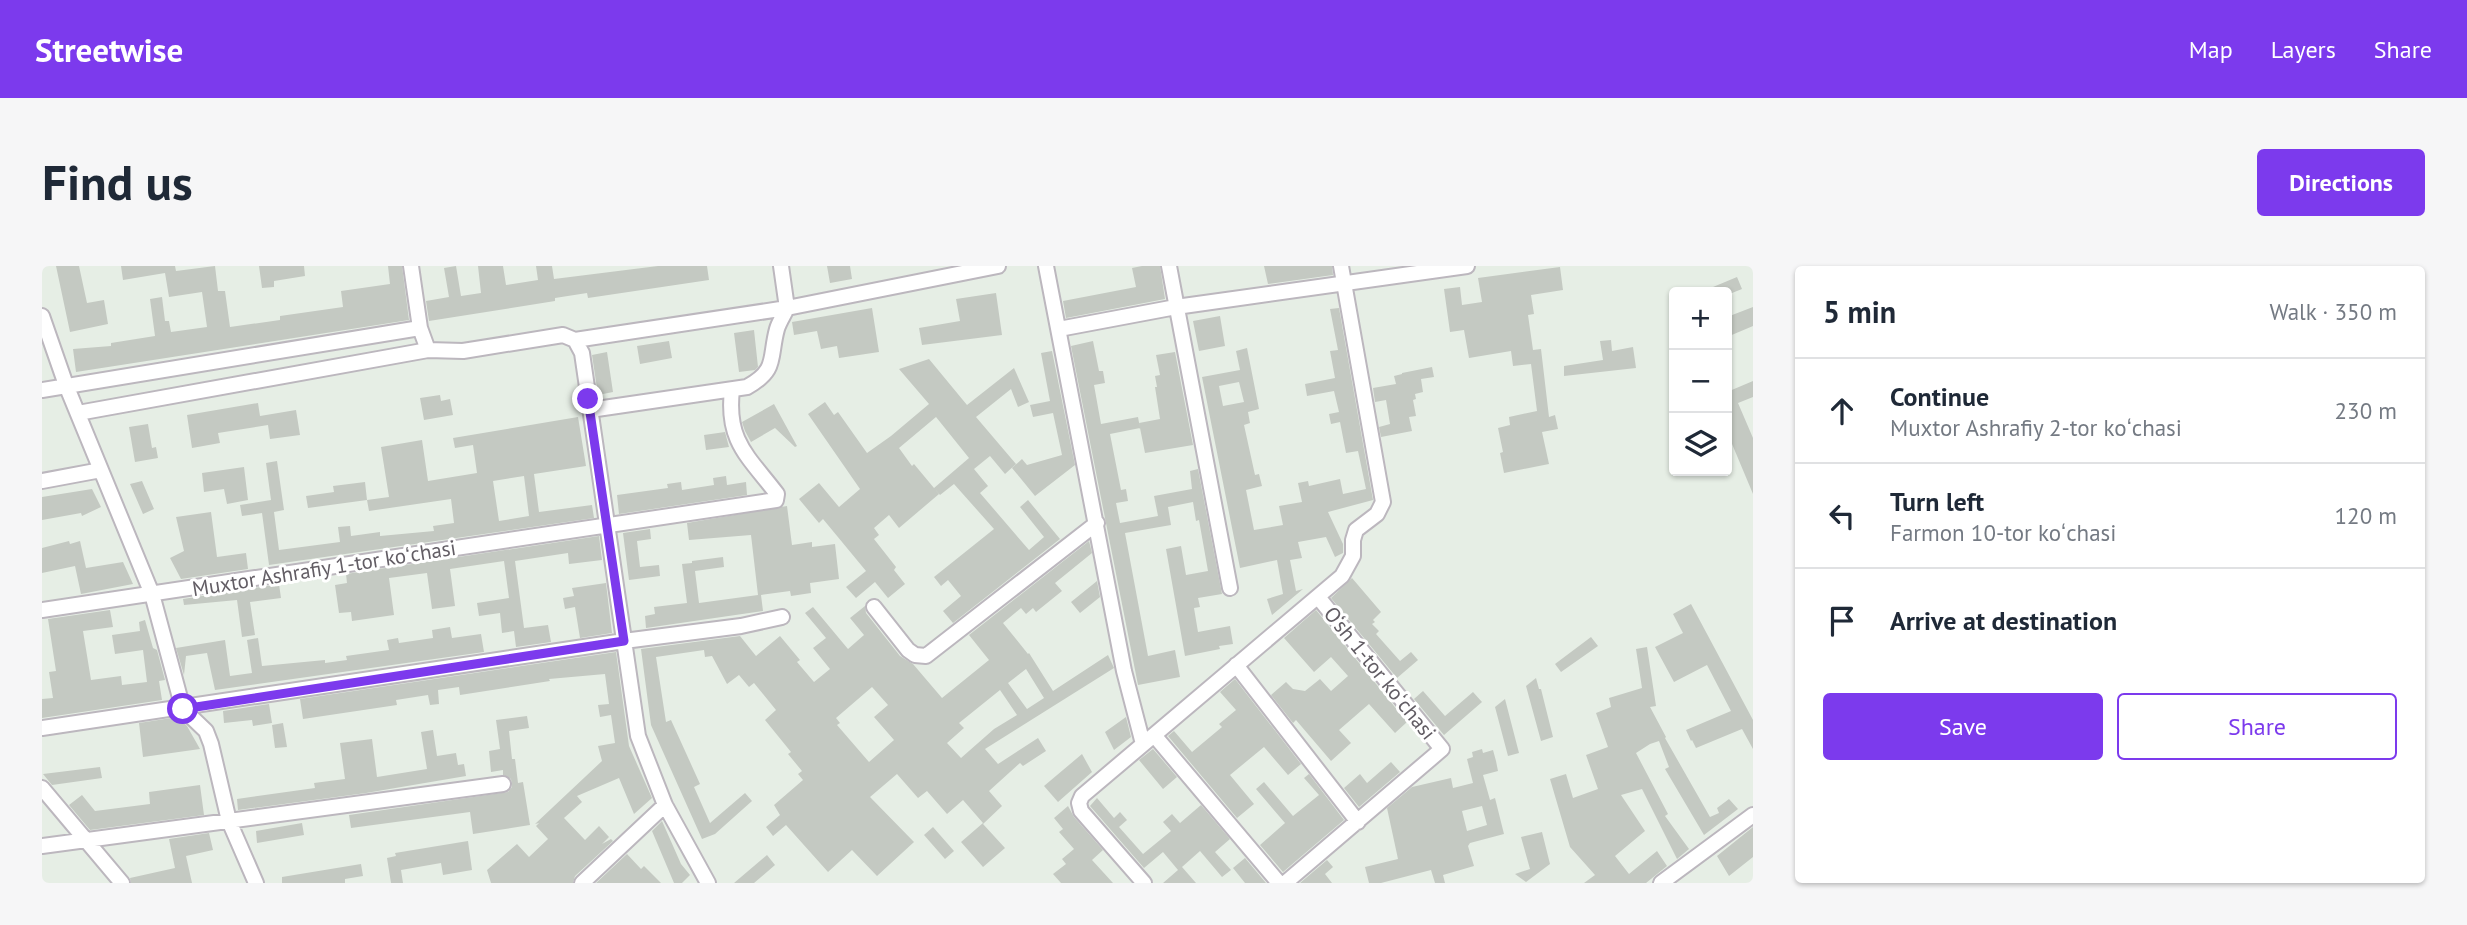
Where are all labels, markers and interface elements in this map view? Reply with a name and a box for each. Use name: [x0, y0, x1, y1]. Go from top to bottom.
text: Streetwise: [35, 28, 183, 71]
text: Map: [2189, 34, 2233, 65]
text: Layers: [2271, 34, 2336, 65]
text: Share: [2374, 34, 2432, 65]
button: Directions: [2257, 149, 2425, 216]
text: Find us: [42, 150, 193, 214]
map controls: [1669, 287, 1732, 476]
button: +: [1669, 287, 1732, 350]
text: 5 min: [1823, 292, 1896, 331]
text: Walk · 350 m: [2270, 297, 2397, 326]
button: −: [1669, 350, 1732, 413]
text: Continue: [1890, 380, 1989, 413]
route end: [572, 383, 603, 414]
icon: ahead: [1823, 392, 1861, 430]
text: 230 m: [2335, 396, 2397, 425]
button: layers: [1669, 413, 1732, 476]
text: Muxtor Ashrafiy 2-tor koʻchasi: [1890, 413, 2182, 442]
text: Turn left: [1890, 485, 1984, 518]
icon: left: [1823, 497, 1861, 535]
text: 120 m: [2335, 501, 2397, 530]
text: Farmon 10-tor koʻchasi: [1890, 518, 2116, 547]
street label: Muxtor Ashrafiy 1-tor koʻchasi: [190, 534, 458, 602]
street label: O‘sh 1-tor koʻchasi: [1318, 601, 1442, 745]
icon: arrive: [1823, 602, 1861, 640]
text: Arrive at destination: [1890, 604, 2117, 637]
route start: [167, 693, 198, 724]
button: Save: [1823, 693, 2103, 760]
button: Share: [2117, 693, 2397, 760]

